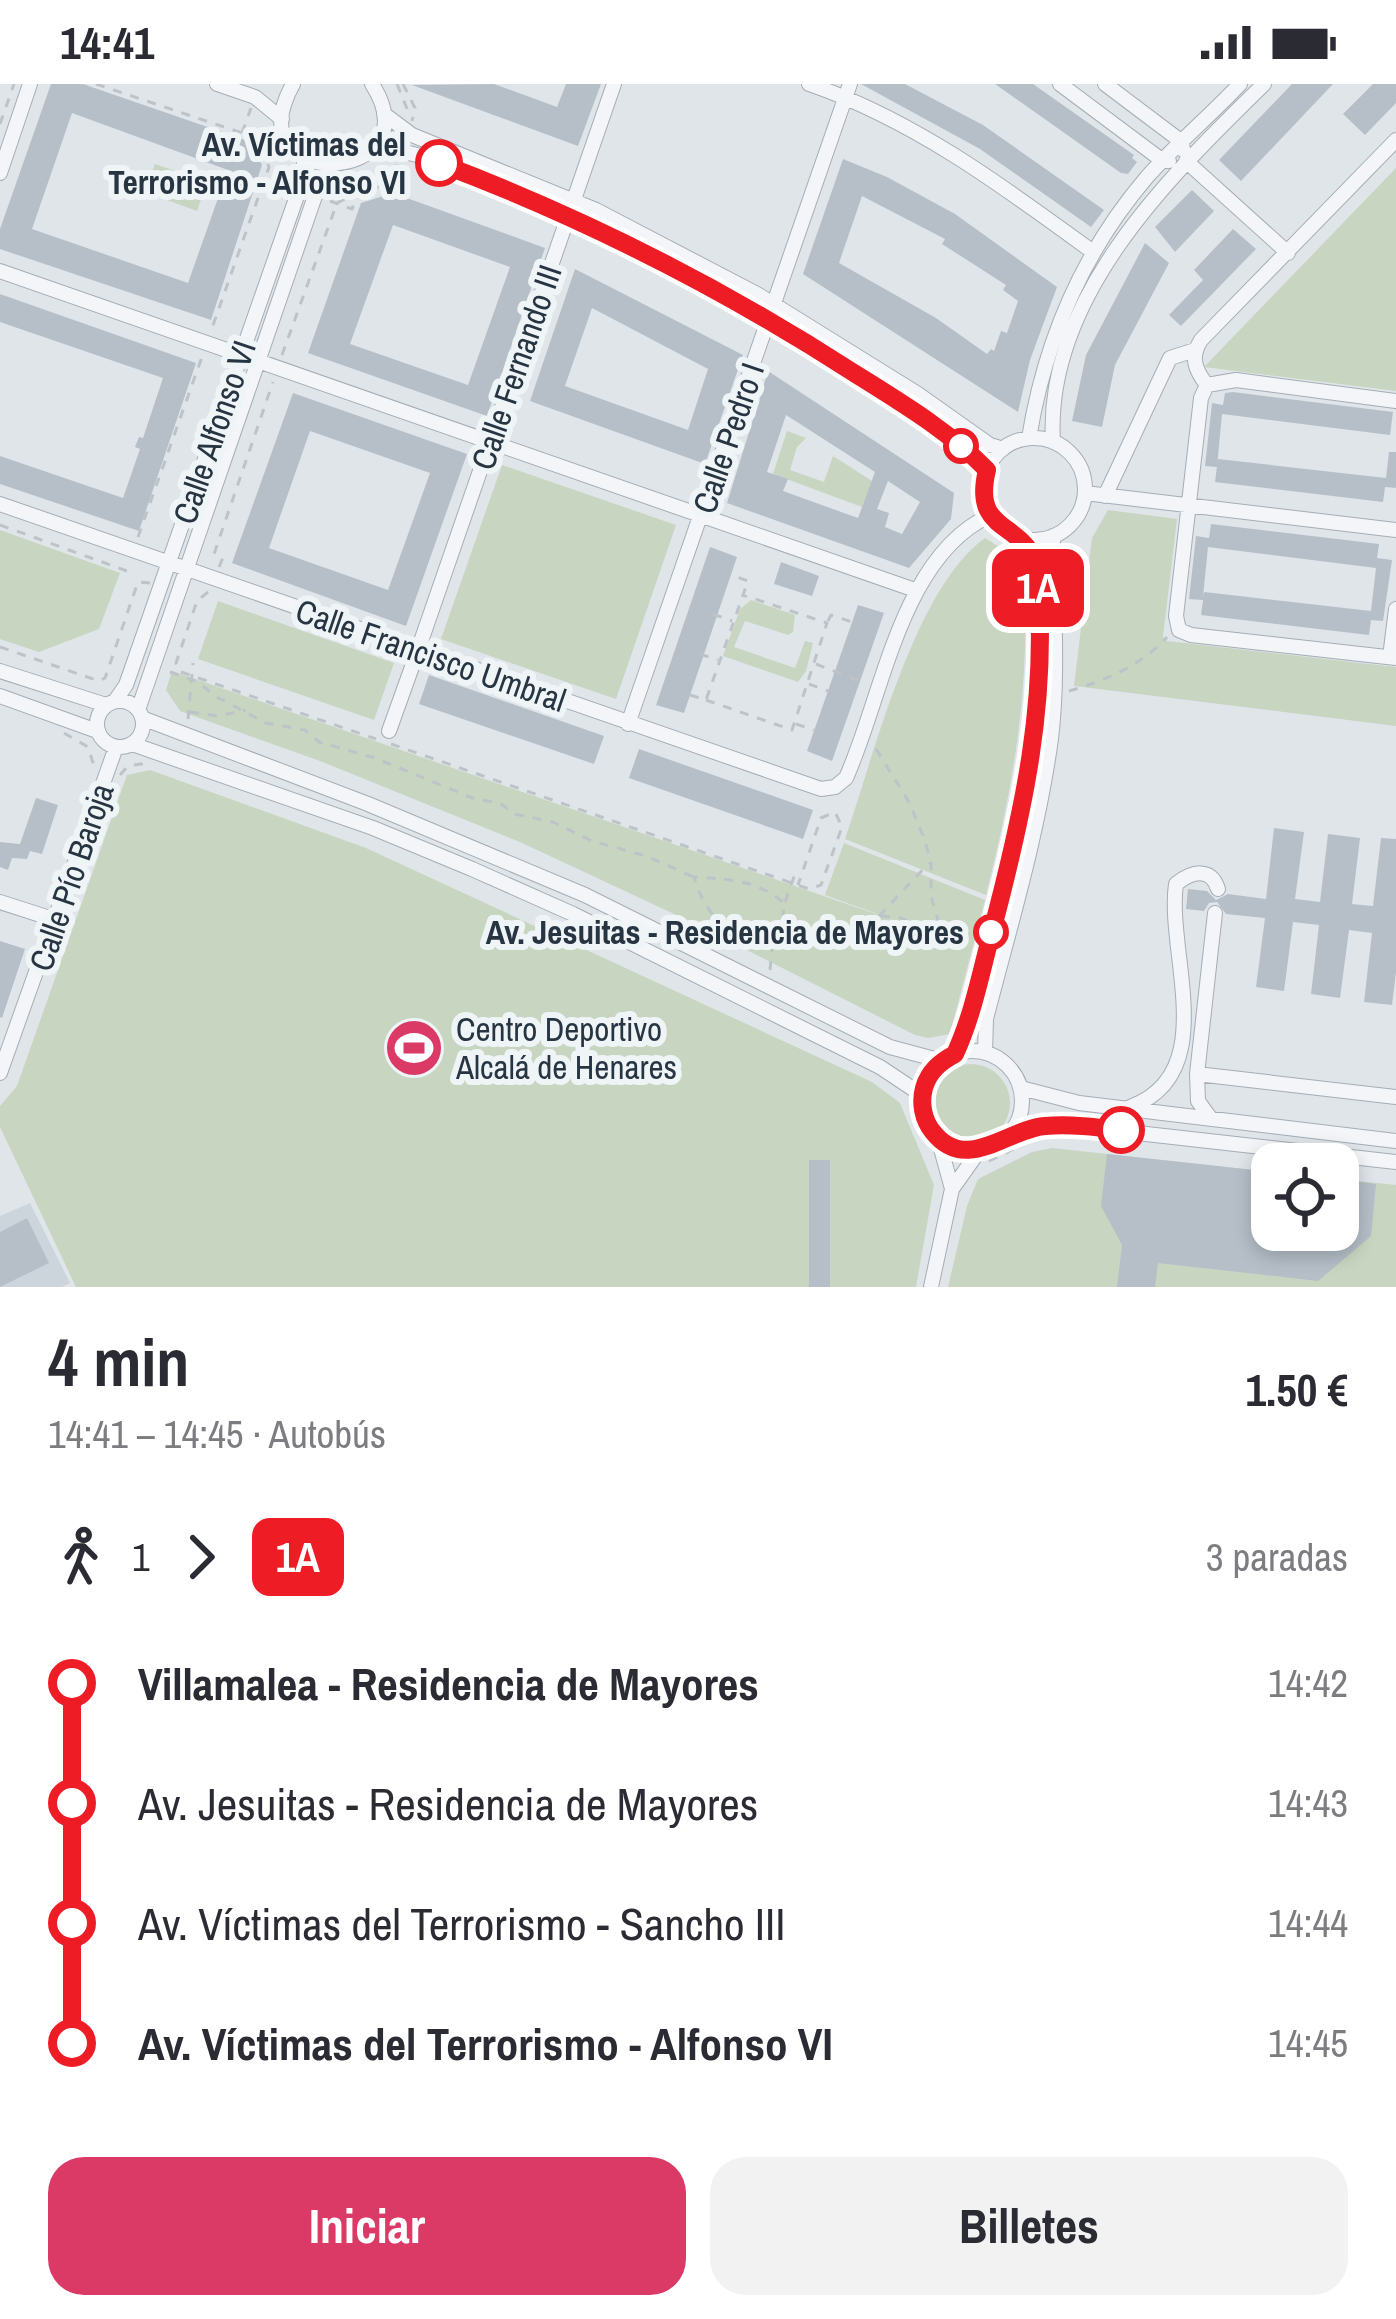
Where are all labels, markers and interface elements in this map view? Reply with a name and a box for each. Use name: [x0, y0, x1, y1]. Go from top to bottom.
text: 14:41: [60, 12, 154, 73]
place label: Av. Víctimas del Terrorismo - Alfonso VI: [108, 122, 406, 204]
marker: Av. Víctimas del Terrorismo - Alfonso VI: [417, 141, 461, 185]
street label: Calle Fernando III: [460, 259, 572, 475]
street label: Calle Alfonso VI: [162, 335, 266, 529]
street label: Calle Pedro I: [682, 357, 774, 519]
unlabelled marker: [945, 430, 977, 462]
line badge: 1A: [984, 549, 1092, 627]
text: 1A: [1016, 560, 1060, 616]
street label: Calle Francisco Umbral: [290, 588, 572, 722]
street label: Calle Pío Baroja: [18, 777, 124, 977]
place label: Av. Jesuitas - Residencia de Mayores: [486, 910, 964, 954]
marker: Av. Jesuitas - Residencia de Mayores: [975, 916, 1007, 948]
place label: Centro Deportivo Alcalá de Henares: [455, 1007, 677, 1089]
sports icon: Centro Deportivo Alcalá de Henares: [383, 1017, 445, 1079]
unlabelled marker: [1099, 1108, 1143, 1152]
map controls: [1251, 1143, 1359, 1251]
button: locate: [1251, 1143, 1359, 1251]
text: 4 min: [48, 1318, 189, 1407]
text: 1.50 €: [1245, 1359, 1348, 1420]
text: 14:41 – 14:45 · Autobús: [48, 1408, 386, 1460]
icon: walk: [48, 1524, 114, 1590]
icon: forward: [168, 1524, 234, 1590]
text: 1A: [276, 1529, 320, 1585]
text: 1: [132, 1531, 150, 1583]
text: 3 paradas: [1206, 1531, 1348, 1583]
text: Villamalea - Residencia de Mayores: [138, 1653, 759, 1714]
text: 14:42: [1268, 1657, 1348, 1709]
text: Av. Jesuitas - Residencia de Mayores: [138, 1773, 758, 1834]
text: 14:43: [1268, 1777, 1348, 1829]
text: Av. Víctimas del Terrorismo - Sancho III: [138, 1893, 786, 1954]
text: 14:44: [1268, 1897, 1348, 1949]
text: Av. Víctimas del Terrorismo - Alfonso VI: [138, 2013, 833, 2074]
text: 14:45: [1268, 2017, 1348, 2069]
button: Iniciar: [48, 2157, 686, 2295]
button: Billetes: [710, 2157, 1348, 2295]

